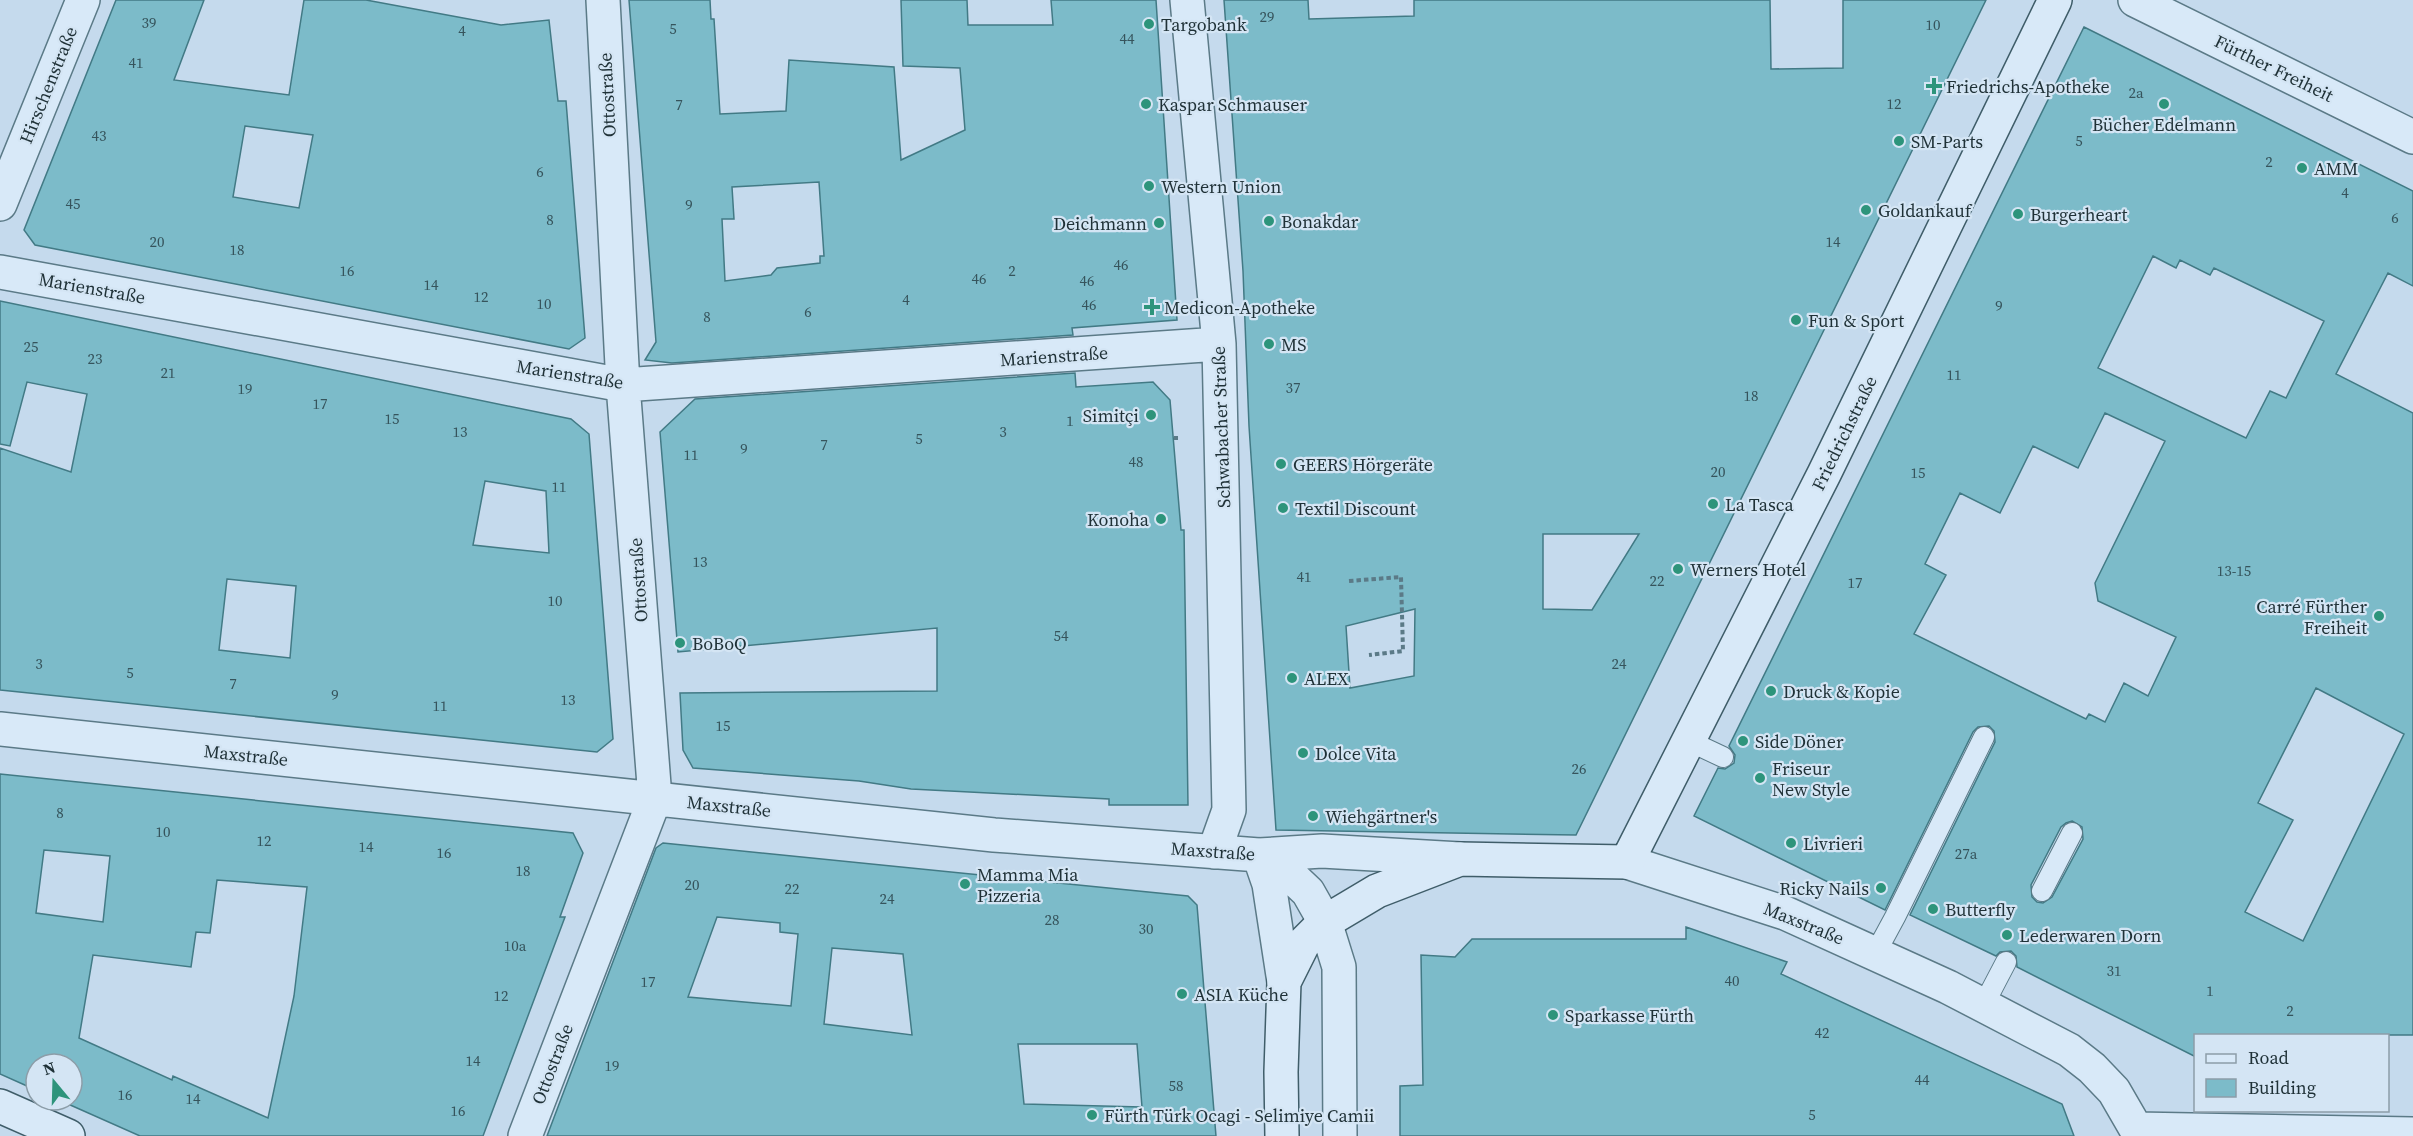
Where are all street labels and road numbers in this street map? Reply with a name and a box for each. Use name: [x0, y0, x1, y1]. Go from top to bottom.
street label: Hirschenstraße: [13, 23, 83, 147]
street label: Fürther Freiheit: [2210, 28, 2338, 108]
street label: Ottostraße: [592, 52, 622, 138]
street label: Marienstraße: [37, 266, 147, 310]
street label: Marienstraße: [999, 340, 1109, 372]
street label: Schwabacher Straße: [1206, 346, 1236, 508]
street label: Marienstraße: [515, 353, 625, 395]
street label: Friedrichstraße: [1805, 371, 1883, 495]
street label: Ottostraße: [623, 537, 653, 623]
street label: Maxstraße: [203, 738, 289, 772]
street label: Maxstraße: [686, 789, 772, 823]
street label: Maxstraße: [1170, 836, 1256, 866]
street label: Maxstraße: [1760, 896, 1848, 950]
street label: Ottostraße: [525, 1020, 579, 1108]

